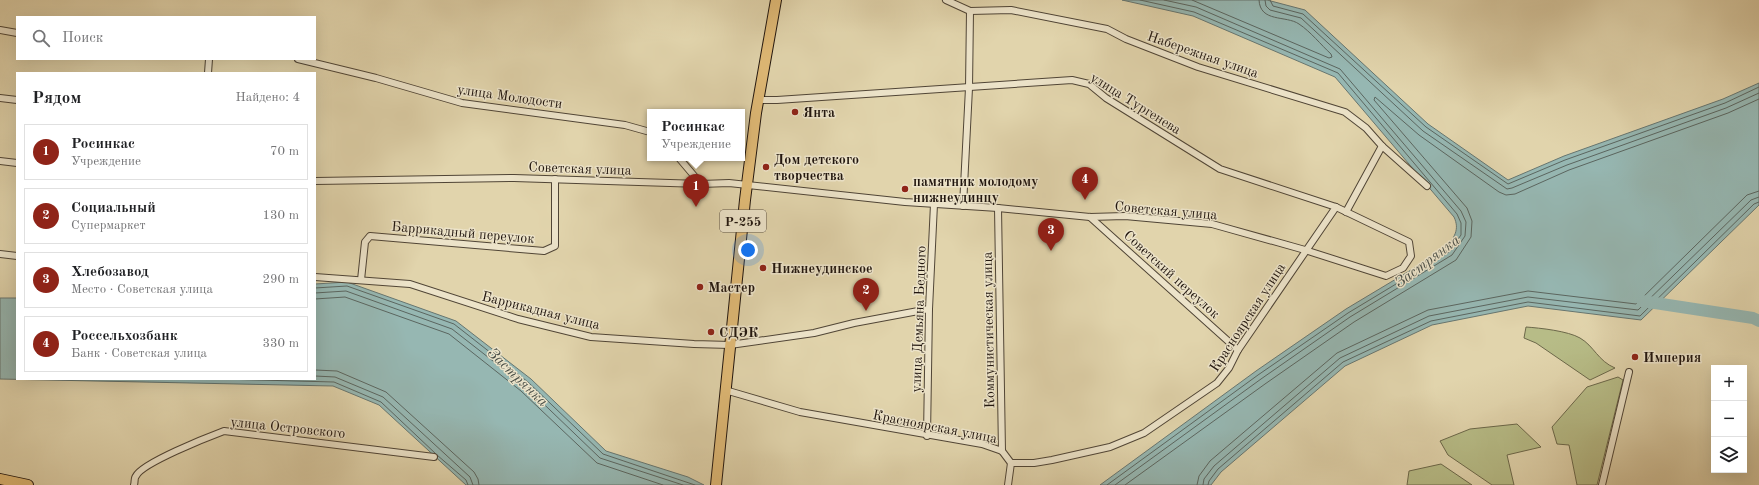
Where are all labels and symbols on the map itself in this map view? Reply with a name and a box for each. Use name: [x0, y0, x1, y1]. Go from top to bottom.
street label: Набережная улица: [1145, 29, 1260, 81]
street label: улица Тургенева: [1088, 70, 1183, 137]
street label: улица Молодости: [456, 83, 563, 111]
place label: Янта: [803, 106, 835, 120]
marker: Янта: [790, 107, 800, 117]
place label: Дом детского творчества: [774, 153, 859, 183]
street label: Советская улица: [528, 160, 632, 178]
marker: Дом детского творчества: [761, 162, 771, 172]
pin: 4: [1072, 167, 1098, 200]
pin: 1: [683, 174, 709, 207]
place label: памятник молодому нижнеудинцу: [913, 175, 1039, 205]
marker: памятник молодому нижнеудинцу: [900, 184, 910, 194]
street label: Советская улица: [1114, 200, 1218, 222]
road number: Р-255: [720, 210, 766, 232]
pin: 3: [1038, 218, 1064, 251]
street label: Баррикадный переулок: [391, 220, 535, 246]
street label: Советский переулок: [1121, 228, 1222, 321]
water label: Застрянка: [1392, 232, 1463, 291]
your location: [738, 240, 758, 260]
street label: улица Демьяна Бедного: [909, 245, 929, 393]
street label: Коммунистическая улица: [981, 251, 997, 408]
street label: Красноярская улица: [1207, 261, 1288, 374]
place label: Нижнеудинское: [771, 262, 873, 276]
marker: Нижнеудинское: [758, 263, 768, 273]
pin: 2: [853, 278, 879, 311]
place label: Мастер: [708, 281, 755, 295]
marker: Мастер: [695, 282, 705, 292]
street label: Баррикадная улица: [480, 290, 601, 332]
place label: СДЭК: [719, 326, 759, 340]
marker: СДЭК: [706, 327, 716, 337]
water label: Застрянка: [484, 345, 551, 410]
place label: Империя: [1643, 351, 1701, 365]
marker: Империя: [1630, 352, 1640, 362]
street label: Красноярская улица: [871, 408, 998, 446]
street label: улица Островского: [230, 415, 346, 441]

